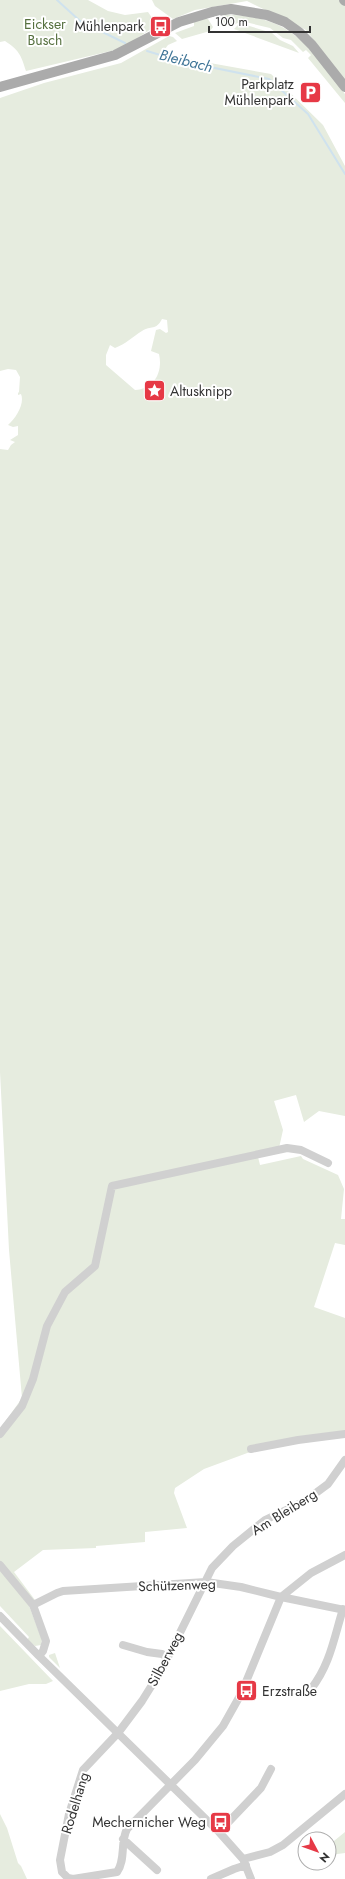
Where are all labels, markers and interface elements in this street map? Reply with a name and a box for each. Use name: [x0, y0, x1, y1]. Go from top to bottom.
scale bar: [209, 8, 310, 34]
bus stop icon: Mühlenpark: [147, 13, 173, 39]
text: 100 m: [215, 13, 248, 31]
park label: Eickser Busch: [24, 14, 66, 50]
place label: Mühlenpark: [75, 16, 145, 36]
water label: Bleibach: [157, 44, 215, 78]
place label: Parkplatz Mühlenpark: [225, 74, 295, 110]
parking icon: Parkplatz Mühlenpark: [297, 79, 323, 105]
place icon: Altusknipp: [142, 378, 168, 404]
place label: Altusknipp: [170, 381, 232, 401]
street label: Am Bleiberg: [247, 1484, 321, 1540]
street label: Schützenweg: [138, 1574, 216, 1596]
street label: Silberweg: [142, 1628, 188, 1690]
bus stop icon: Erzstraße: [233, 1678, 259, 1704]
place label: Erzstraße: [262, 1681, 317, 1701]
street label: Rodelhang: [56, 1770, 94, 1836]
bus stop icon: Mechernicher Weg: [208, 1809, 234, 1835]
place label: Mechernicher Weg: [92, 1812, 206, 1832]
north arrow: [297, 1831, 337, 1871]
text: N: [316, 1849, 333, 1866]

